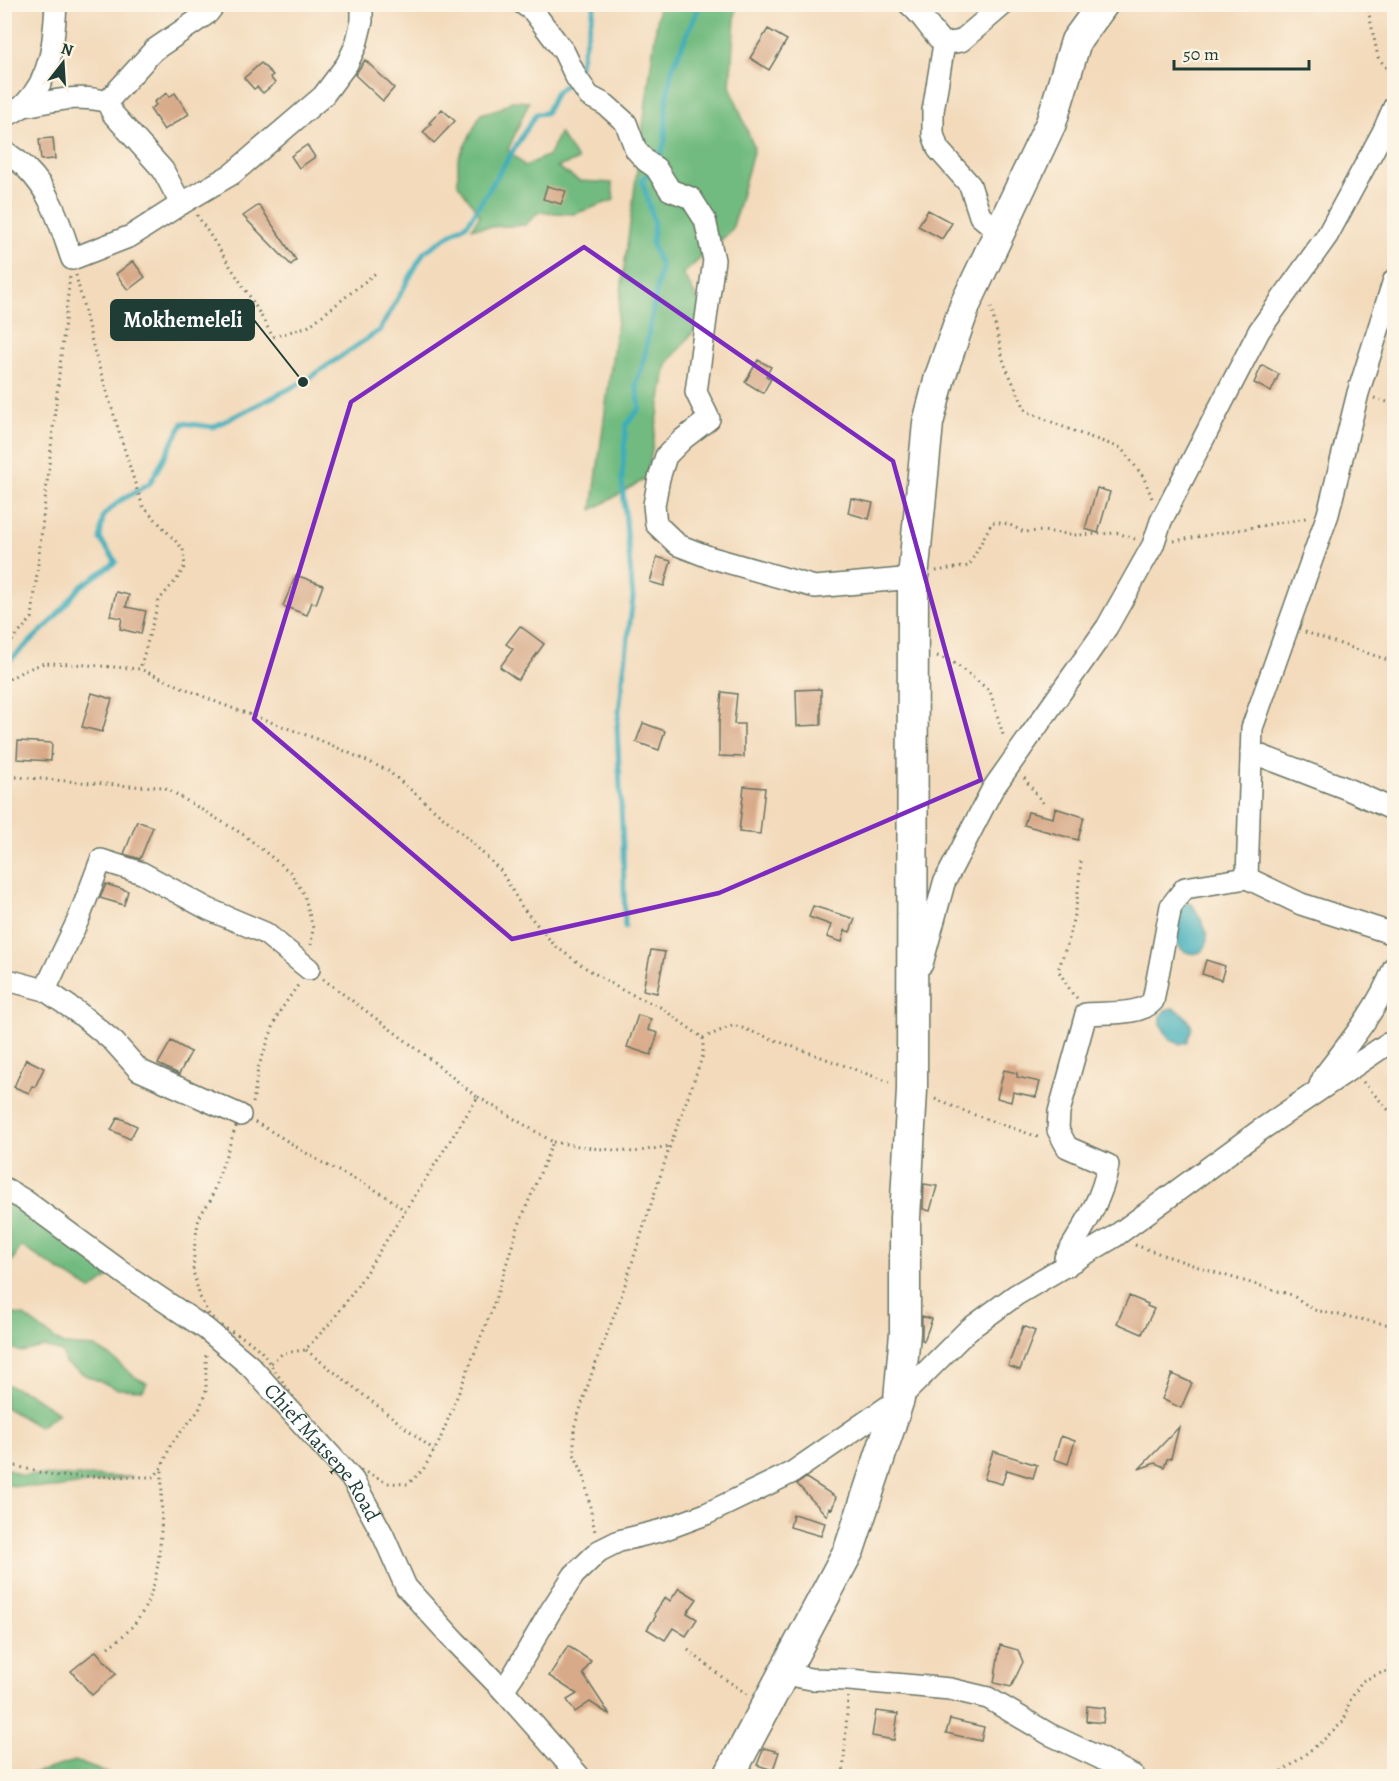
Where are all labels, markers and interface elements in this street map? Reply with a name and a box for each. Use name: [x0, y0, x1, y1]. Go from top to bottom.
north arrow: [33, 33, 93, 93]
scale bar: [1174, 33, 1309, 71]
text: N: [58, 37, 76, 62]
text: 50 m: [1183, 42, 1219, 66]
callout: Mokhemeleli: [111, 300, 254, 340]
text: Mokhemeleli: [123, 305, 243, 335]
street label: Chief Matsepe Road: [258, 1377, 387, 1527]

